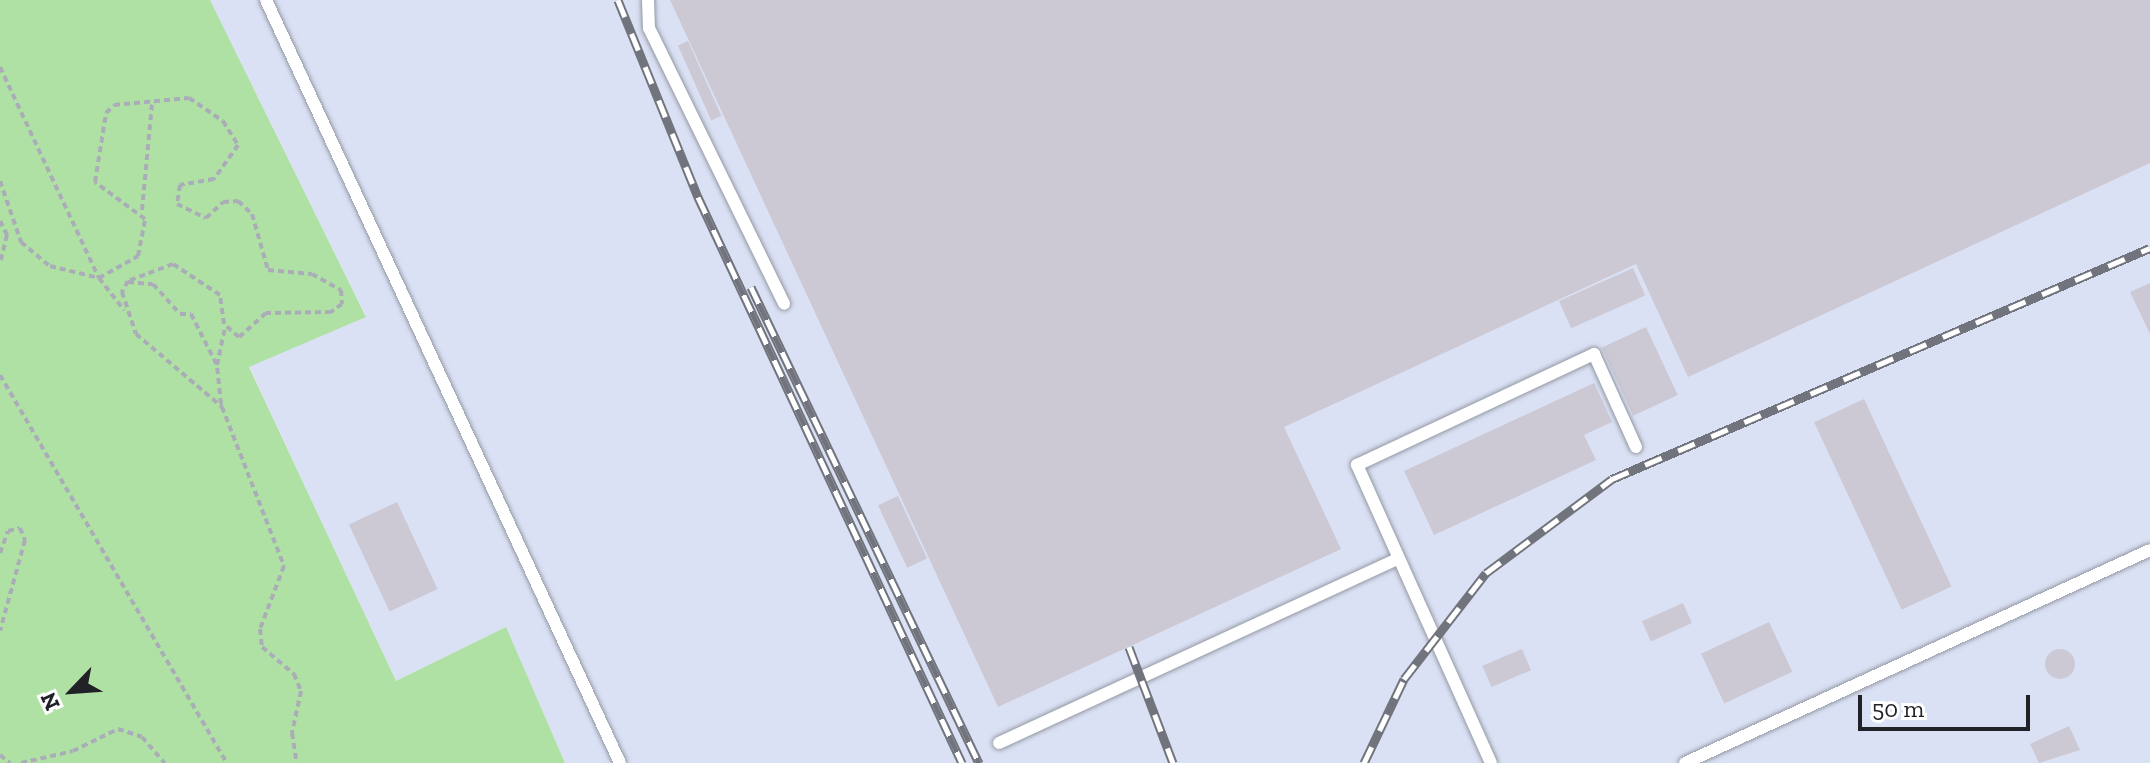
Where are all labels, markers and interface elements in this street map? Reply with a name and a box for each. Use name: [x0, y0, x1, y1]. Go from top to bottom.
north arrow: [32, 651, 112, 731]
scale bar: [1862, 679, 2034, 729]
text: N: [34, 688, 66, 715]
text: 50 m: [1872, 694, 1924, 723]

